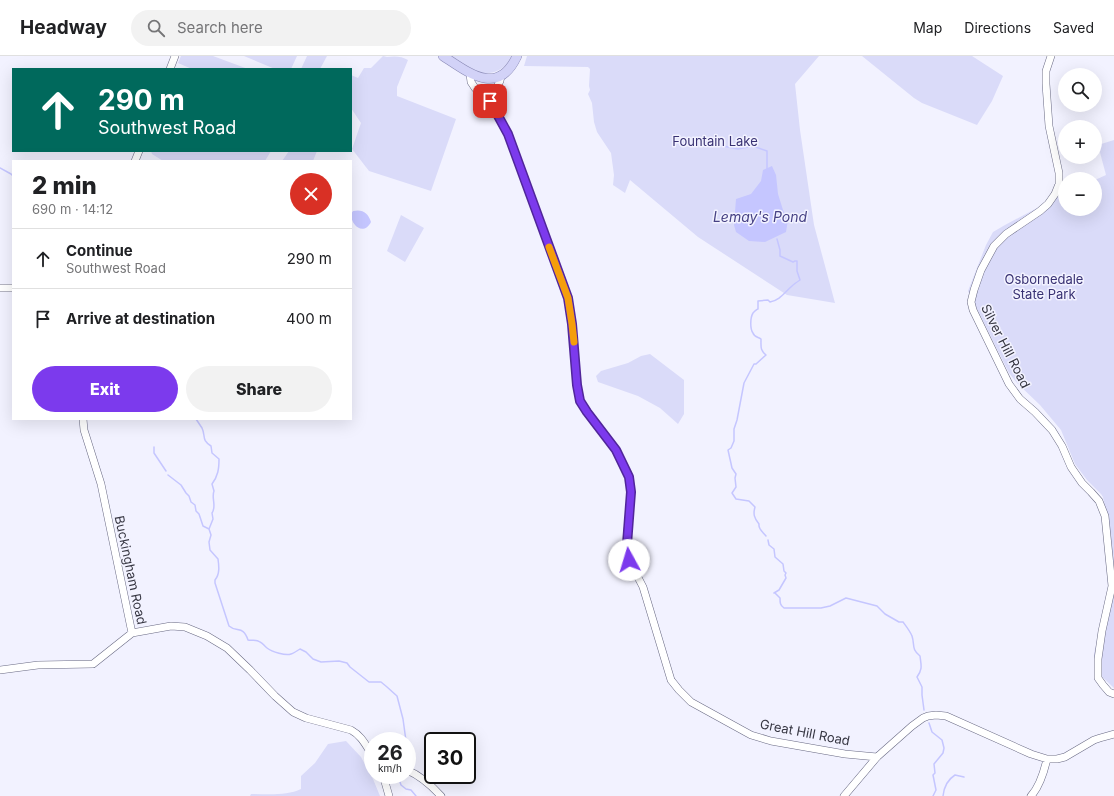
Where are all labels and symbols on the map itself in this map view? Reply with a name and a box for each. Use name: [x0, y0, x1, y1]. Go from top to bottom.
pin: [473, 84, 507, 118]
park label: Fountain Lake: [672, 133, 758, 149]
water label: Lemay's Pond: [713, 208, 807, 225]
park label: Osbornedale State Park: [1005, 271, 1083, 302]
street label: Silver Hill Road: [978, 301, 1034, 391]
street label: Buckingham Road: [112, 514, 150, 626]
position arrow: [608, 539, 650, 581]
street label: Great Hill Road: [759, 715, 851, 749]
speed limit sign: 30: [424, 732, 476, 784]

